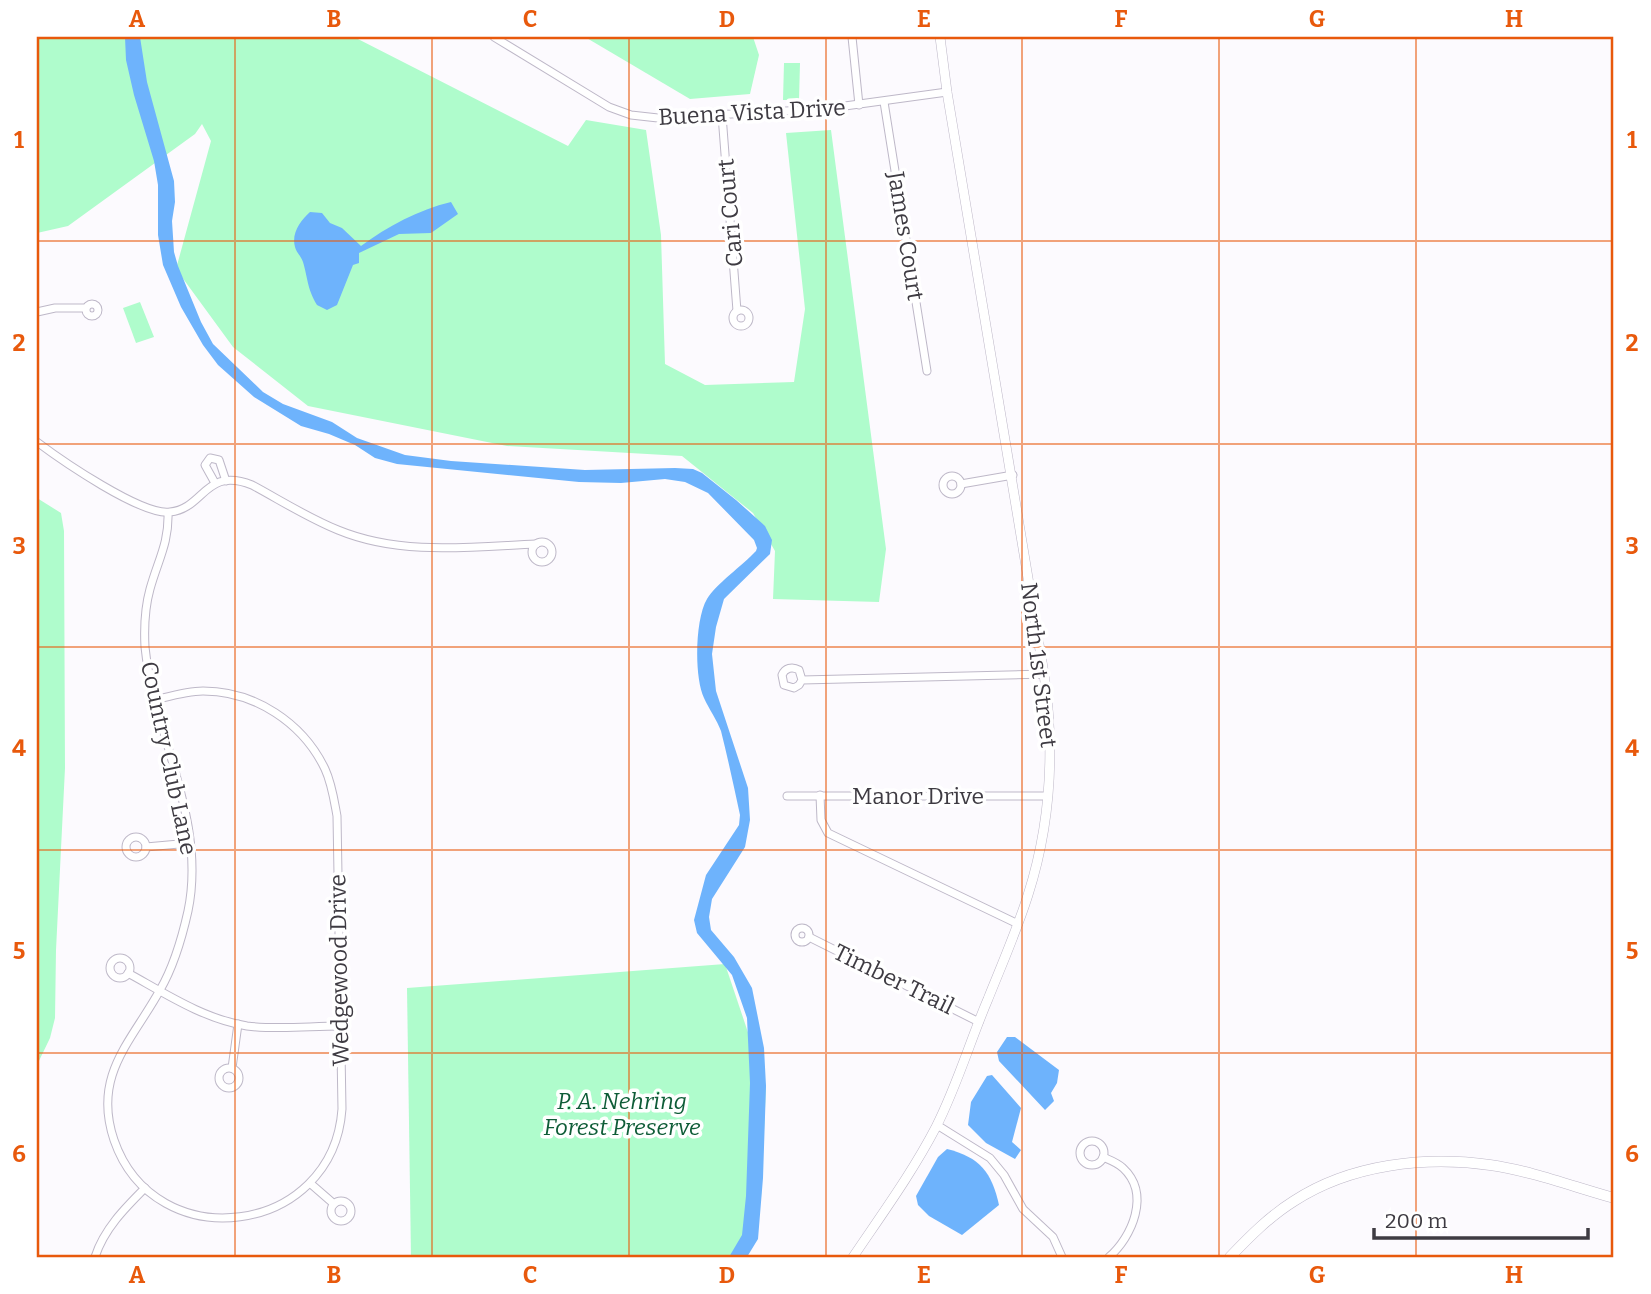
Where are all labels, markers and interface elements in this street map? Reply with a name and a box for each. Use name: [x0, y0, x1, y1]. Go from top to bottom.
text: A: [129, 5, 146, 33]
text: B: [327, 5, 341, 33]
text: C: [523, 5, 537, 33]
text: D: [719, 5, 735, 33]
text: E: [917, 5, 931, 33]
text: F: [1115, 5, 1128, 33]
text: G: [1309, 5, 1326, 33]
text: H: [1505, 5, 1523, 33]
street label: Buena Vista Drive: [658, 93, 846, 131]
text: 1: [14, 126, 24, 154]
text: 1: [1627, 126, 1637, 154]
street label: Cari Court: [711, 158, 749, 268]
street label: James Court: [882, 169, 930, 302]
text: 2: [13, 329, 26, 357]
text: 2: [1626, 329, 1639, 357]
text: 3: [12, 532, 26, 560]
text: 3: [1625, 532, 1639, 560]
street label: North 1st Street: [1015, 581, 1063, 749]
street label: Country Club Lane: [135, 659, 203, 857]
text: 4: [12, 734, 26, 762]
text: 4: [1625, 734, 1639, 762]
street label: Manor Drive: [852, 782, 984, 810]
street label: Wedgewood Drive: [323, 874, 355, 1066]
text: 5: [13, 937, 25, 965]
text: 5: [1626, 937, 1638, 965]
street label: Timber Trail: [829, 938, 959, 1020]
park label: P. A. Nehring Forest Preserve: [543, 1087, 701, 1141]
text: 6: [12, 1140, 26, 1168]
text: 6: [1625, 1140, 1639, 1168]
scale bar: [1374, 1196, 1588, 1240]
text: 200 m: [1385, 1208, 1448, 1234]
text: A: [129, 1261, 146, 1289]
text: B: [327, 1261, 341, 1289]
text: C: [523, 1261, 537, 1289]
text: D: [719, 1261, 735, 1289]
text: E: [917, 1261, 931, 1289]
text: F: [1115, 1261, 1128, 1289]
text: G: [1309, 1261, 1326, 1289]
text: H: [1505, 1261, 1523, 1289]

